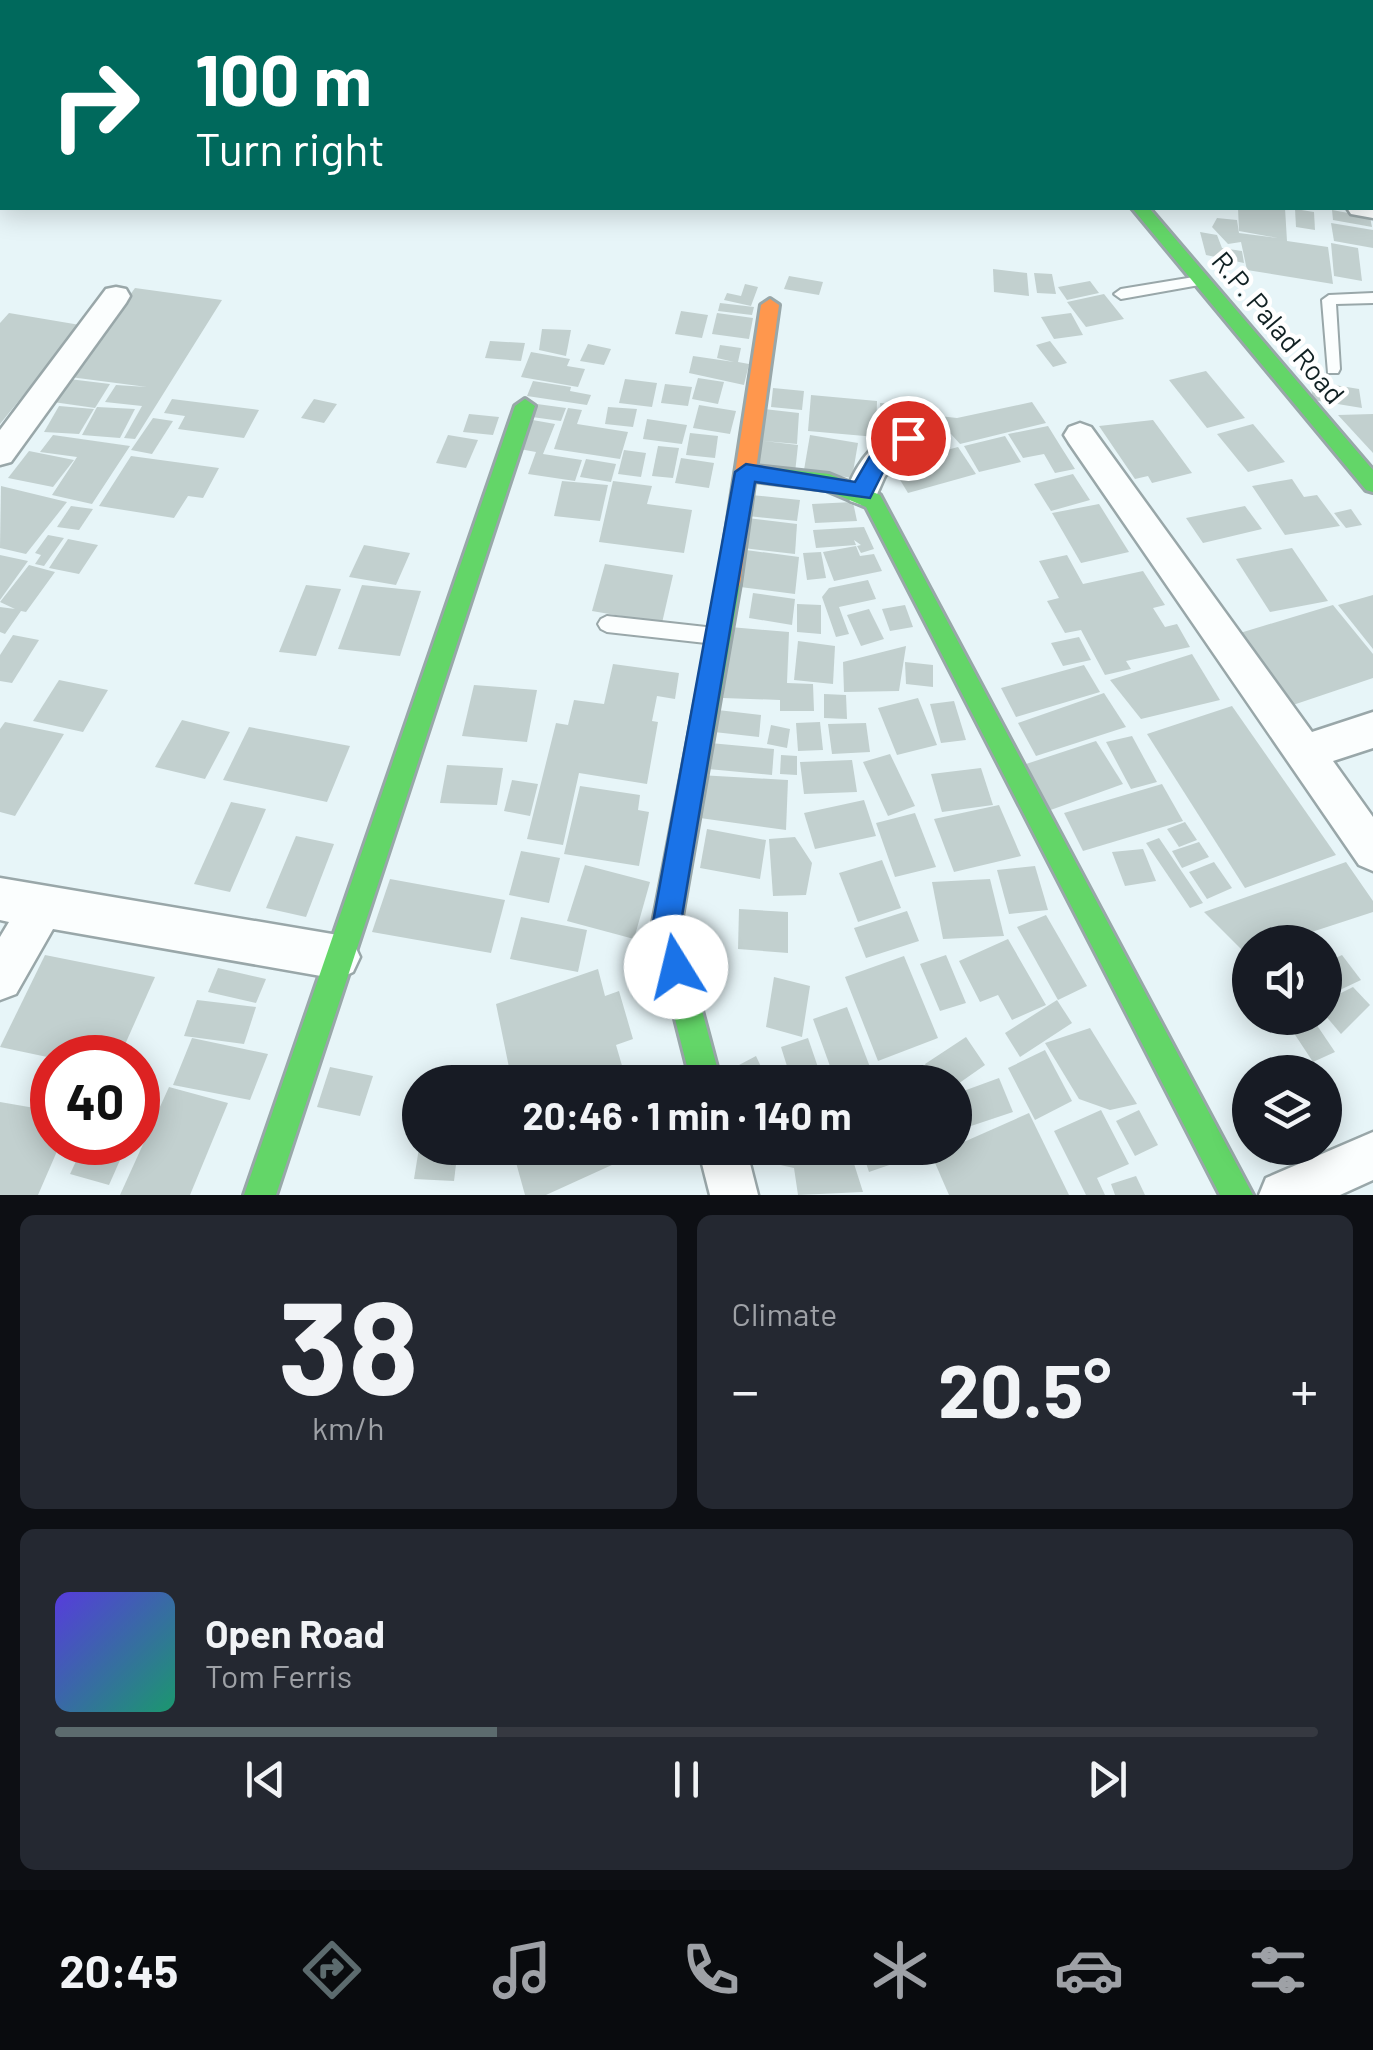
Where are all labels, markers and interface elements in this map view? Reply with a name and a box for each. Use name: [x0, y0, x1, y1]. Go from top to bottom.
text: 100 m: [195, 36, 372, 120]
icon: right: [30, 40, 160, 170]
text: Turn right: [195, 121, 385, 175]
street label: R.P. Palad Road: [1205, 244, 1353, 410]
pin: [866, 396, 951, 481]
icon: arrive: [881, 411, 936, 466]
position arrow: [624, 915, 728, 1019]
map controls: [1232, 925, 1342, 1165]
button: sound: [1232, 925, 1342, 1035]
speed limit sign: 40: [30, 1035, 160, 1165]
button: layers: [1232, 1055, 1342, 1165]
text: 20:46 · 1 min · 140 m: [522, 1092, 852, 1138]
text: 38: [278, 1265, 419, 1421]
text: Climate: [732, 1294, 837, 1332]
text: 20.5°: [938, 1343, 1112, 1433]
text: −: [732, 1356, 759, 1422]
text: +: [1290, 1356, 1318, 1422]
text: km/h: [312, 1408, 384, 1446]
text: Open Road: [205, 1610, 385, 1656]
text: Tom Ferris: [205, 1656, 352, 1694]
icon: previous: [238, 1752, 293, 1807]
icon: pause: [659, 1752, 714, 1807]
icon: next: [1080, 1752, 1135, 1807]
icon: directions: [297, 1935, 367, 2005]
icon: music: [487, 1935, 557, 2005]
icon: phone: [676, 1935, 746, 2005]
icon: climate: [865, 1935, 935, 2005]
icon: car: [1054, 1935, 1124, 2005]
icon: filters: [1243, 1935, 1313, 2005]
text: 20:45: [60, 1943, 178, 1997]

